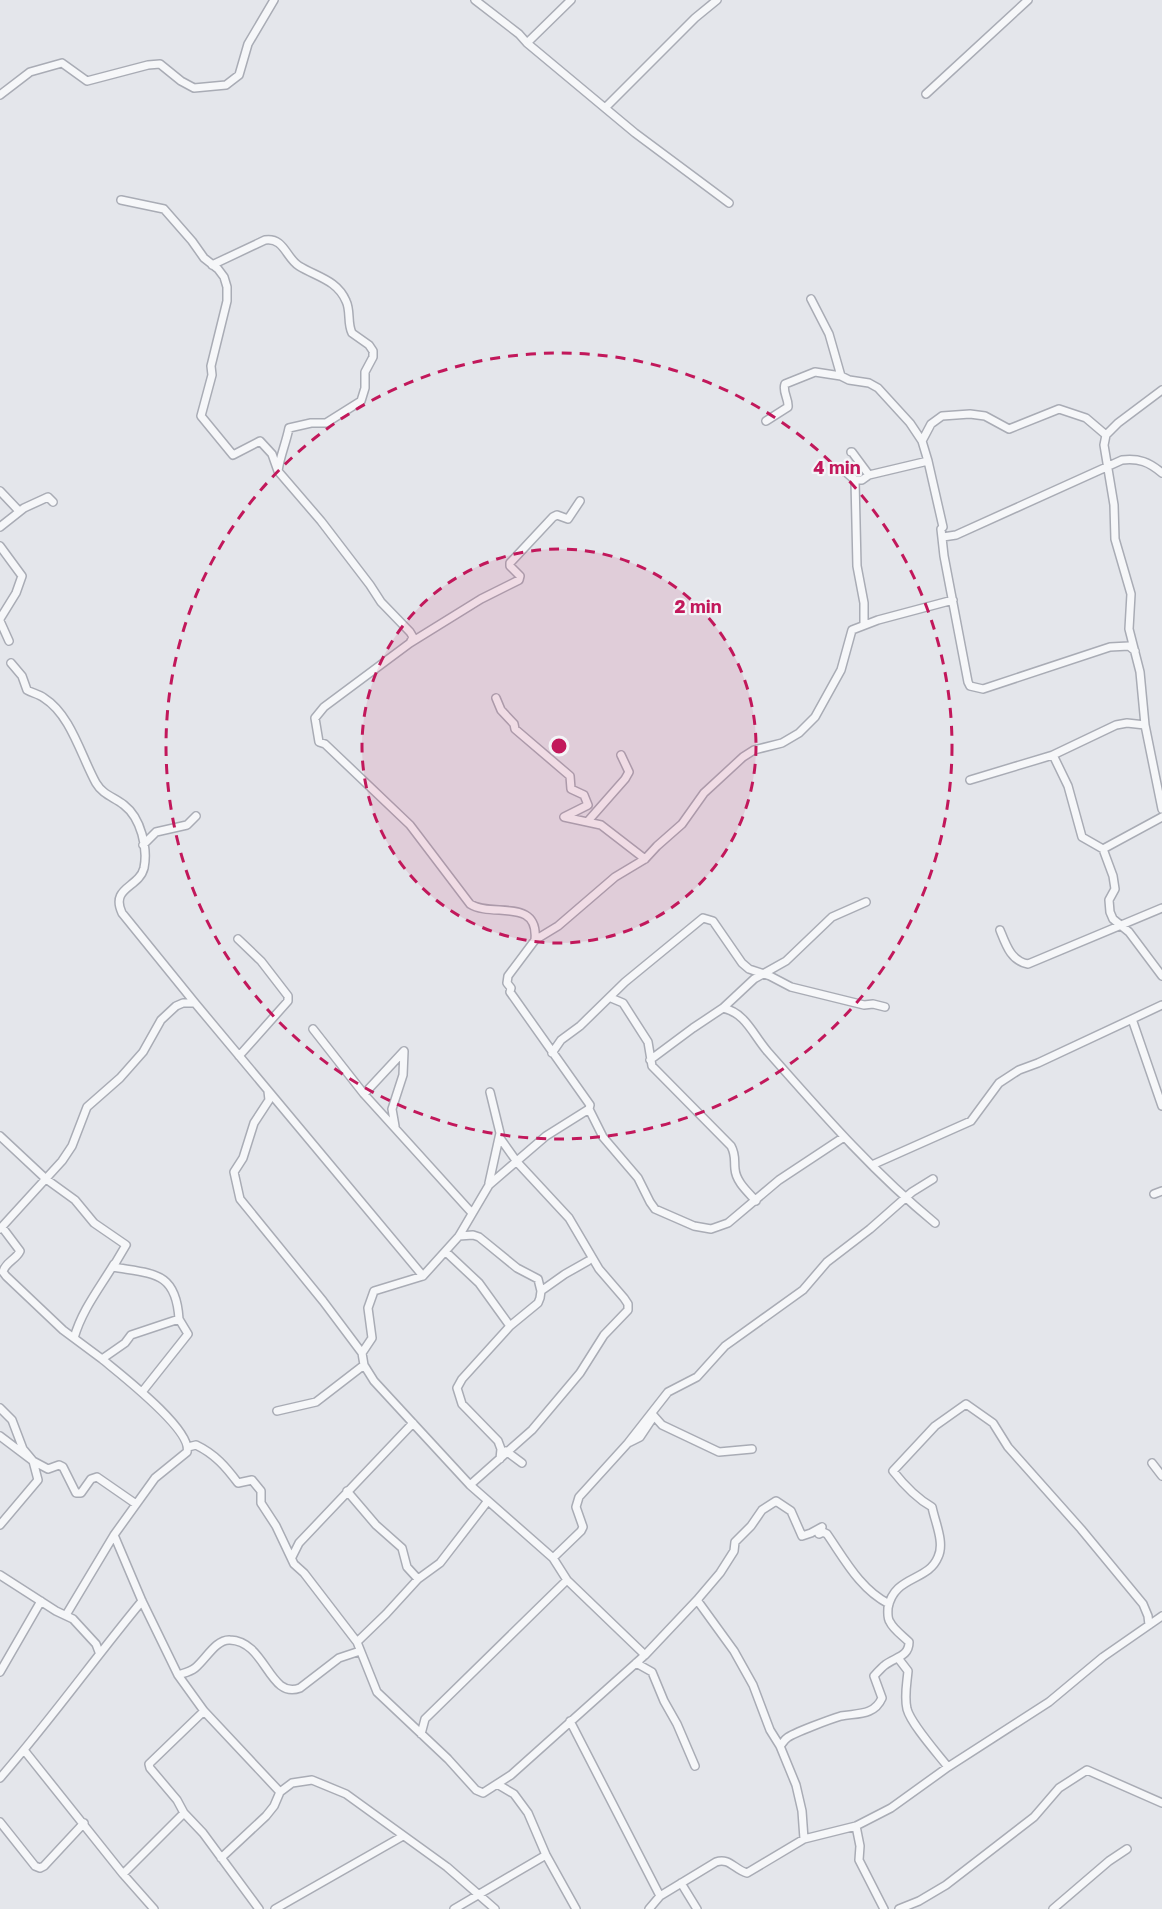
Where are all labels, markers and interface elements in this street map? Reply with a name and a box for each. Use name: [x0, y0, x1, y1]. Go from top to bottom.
text: 4 min: [813, 456, 861, 478]
text: 2 min: [674, 595, 722, 617]
centre of rings: [549, 736, 569, 756]

